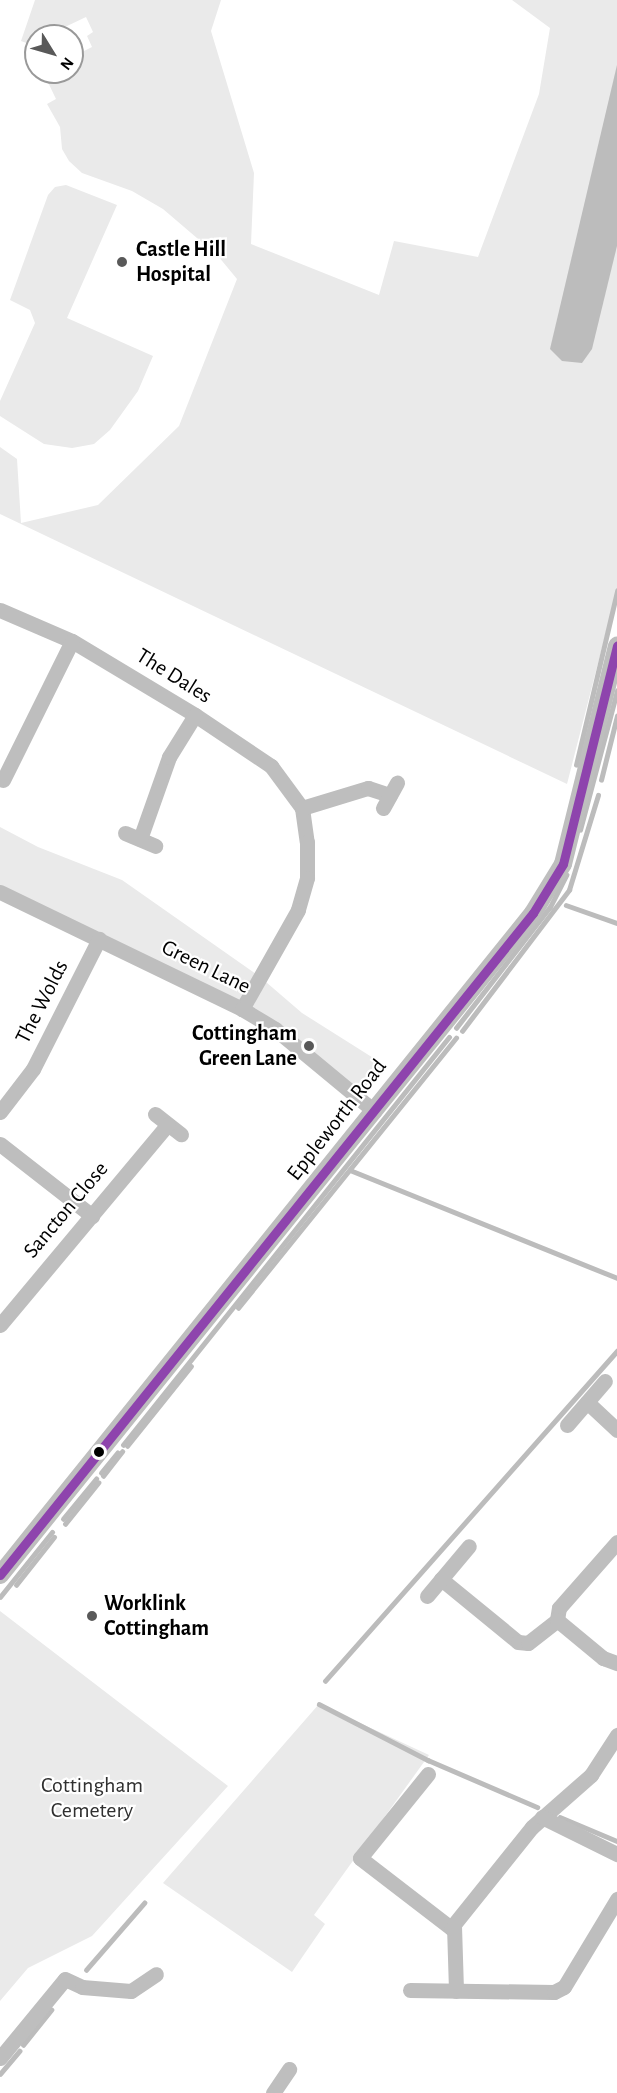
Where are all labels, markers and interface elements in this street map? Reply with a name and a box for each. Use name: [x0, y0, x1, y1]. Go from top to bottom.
north arrow: [24, 24, 84, 84]
text: N: [57, 54, 77, 73]
place label: Castle Hill Hospital: [136, 236, 226, 288]
marker: Castle Hill Hospital: [113, 253, 131, 271]
street label: The Dales: [131, 643, 217, 709]
street label: Green Lane: [157, 934, 255, 1000]
street label: The Wolds: [10, 956, 74, 1048]
place label: Cottingham Green Lane: [192, 1020, 297, 1072]
marker: Cottingham Green Lane: [302, 1039, 316, 1053]
street label: Eppleworth Road: [281, 1054, 393, 1186]
street label: Sancton Close: [18, 1156, 114, 1264]
unlabelled marker: [93, 1446, 105, 1458]
place label: Worklink Cottingham: [104, 1590, 209, 1642]
marker: Worklink Cottingham: [85, 1609, 99, 1623]
park label: Cottingham Cemetery: [41, 1772, 143, 1824]

